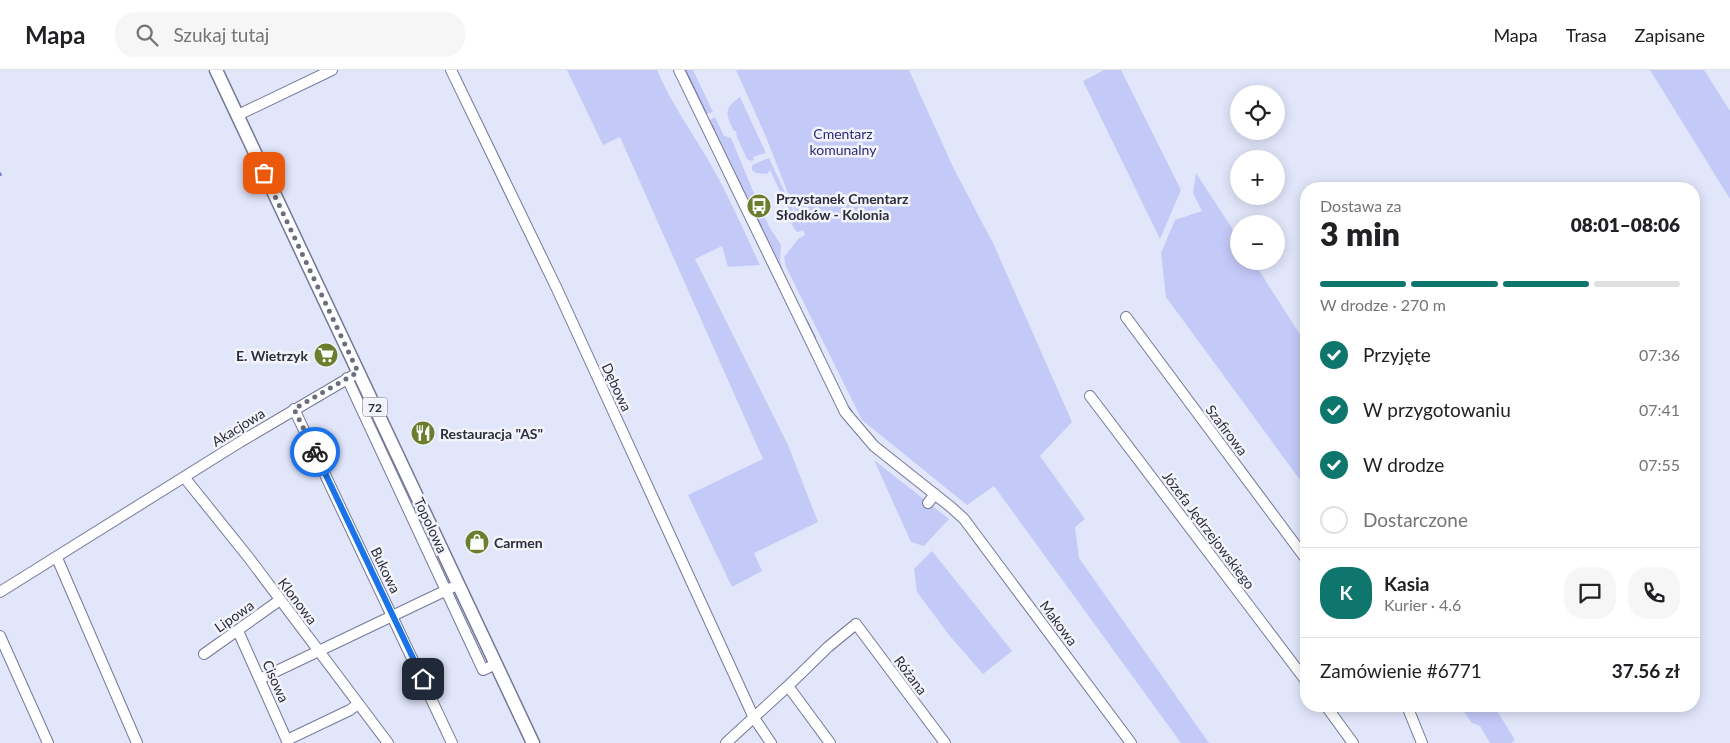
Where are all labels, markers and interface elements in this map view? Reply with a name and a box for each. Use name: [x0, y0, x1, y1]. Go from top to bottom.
search box: [115, 12, 465, 57]
text: Mapa: [25, 20, 85, 49]
icon: search: [133, 21, 161, 49]
text: Szukaj tutaj: [173, 23, 269, 46]
text: Mapa: [1493, 24, 1538, 46]
text: Trasa: [1566, 24, 1607, 46]
text: Zapisane: [1635, 24, 1705, 46]
map controls: [1230, 85, 1285, 270]
button: locate: [1230, 85, 1285, 140]
park label: Cmentarz komunalny: [810, 125, 877, 158]
button: +: [1230, 150, 1285, 205]
pin: [243, 152, 285, 194]
icon: bag: [250, 159, 278, 187]
place label: Przystanek Cmentarz Słodków - Kolonia: [776, 190, 909, 223]
bus stop icon: Przystanek Cmentarz Słodków - Kolonia: [746, 193, 772, 219]
text: Dostawa za: [1320, 196, 1401, 215]
text: 08:01–08:06: [1571, 213, 1680, 236]
text: 3 min: [1320, 214, 1400, 253]
button: −: [1230, 215, 1285, 270]
text: W drodze · 270 m: [1320, 295, 1446, 314]
icon: check: [1320, 341, 1348, 369]
supermarket icon: E. Wietrzyk: [313, 342, 339, 368]
text: Przyjęte: [1363, 343, 1431, 366]
text: 07:36: [1639, 345, 1680, 364]
place label: E. Wietrzyk: [236, 347, 309, 364]
street label: Dębowa: [598, 360, 636, 414]
icon: check: [1320, 396, 1348, 424]
road number: 72: [362, 398, 388, 417]
text: W przygotowaniu: [1363, 398, 1511, 421]
text: 07:41: [1639, 400, 1680, 419]
street label: Szafirowa: [1202, 401, 1252, 459]
street label: Akacjowa: [208, 404, 268, 450]
restaurant icon: Restauracja "AS": [410, 420, 436, 446]
place label: Restauracja "AS": [440, 425, 543, 442]
courier: [290, 427, 340, 477]
icon: bike: [301, 438, 329, 466]
icon: check: [1320, 451, 1348, 479]
text: W drodze: [1363, 453, 1444, 476]
text: 07:55: [1639, 455, 1680, 474]
street label: Józefa Jędrzejowskiego: [1159, 468, 1259, 592]
street label: Topolowa: [411, 495, 451, 555]
text: Dostarczone: [1363, 508, 1468, 531]
shop icon: Carmen: [464, 529, 490, 555]
place label: Carmen: [494, 534, 543, 551]
street label: Bukowa: [368, 544, 404, 596]
button: chat: [1564, 567, 1616, 619]
button: phone: [1628, 567, 1680, 619]
text: Kasia: [1384, 572, 1429, 595]
street label: Klonowa: [275, 574, 321, 628]
text: K: [1339, 581, 1353, 604]
text: Kurier · 4.6: [1384, 595, 1461, 614]
street label: Lipowa: [211, 596, 257, 636]
street label: Makowa: [1037, 597, 1082, 649]
street label: Różana: [891, 652, 931, 698]
street label: Cisowa: [259, 657, 293, 705]
pin: [402, 658, 444, 700]
text: Zamówienie #6771: [1320, 659, 1482, 682]
text: 37.56 zł: [1612, 659, 1680, 682]
icon: home: [409, 665, 437, 693]

